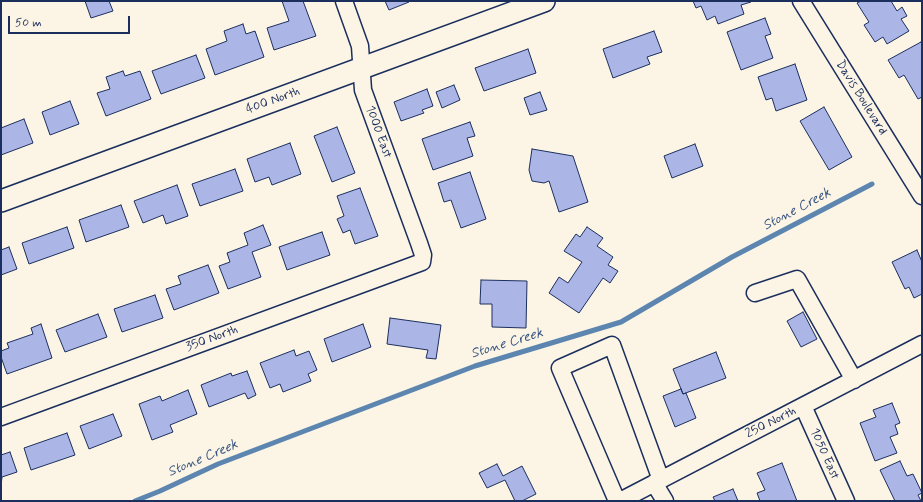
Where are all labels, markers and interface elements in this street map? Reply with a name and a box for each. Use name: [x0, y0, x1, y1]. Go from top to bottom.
scale bar: [10, 8, 132, 34]
text: 50 m: [15, 15, 42, 31]
street label: Davis Boulevard: [832, 58, 890, 138]
street label: 400 North: [244, 84, 302, 118]
street label: 1000 East: [361, 104, 395, 160]
water label: Stone Creek: [760, 185, 834, 235]
street label: 350 North: [184, 322, 240, 356]
water label: Stone Creek: [469, 325, 545, 363]
street label: 250 North: [743, 404, 799, 442]
street label: 1050 East: [806, 426, 842, 482]
water label: Stone Creek: [165, 437, 241, 481]

